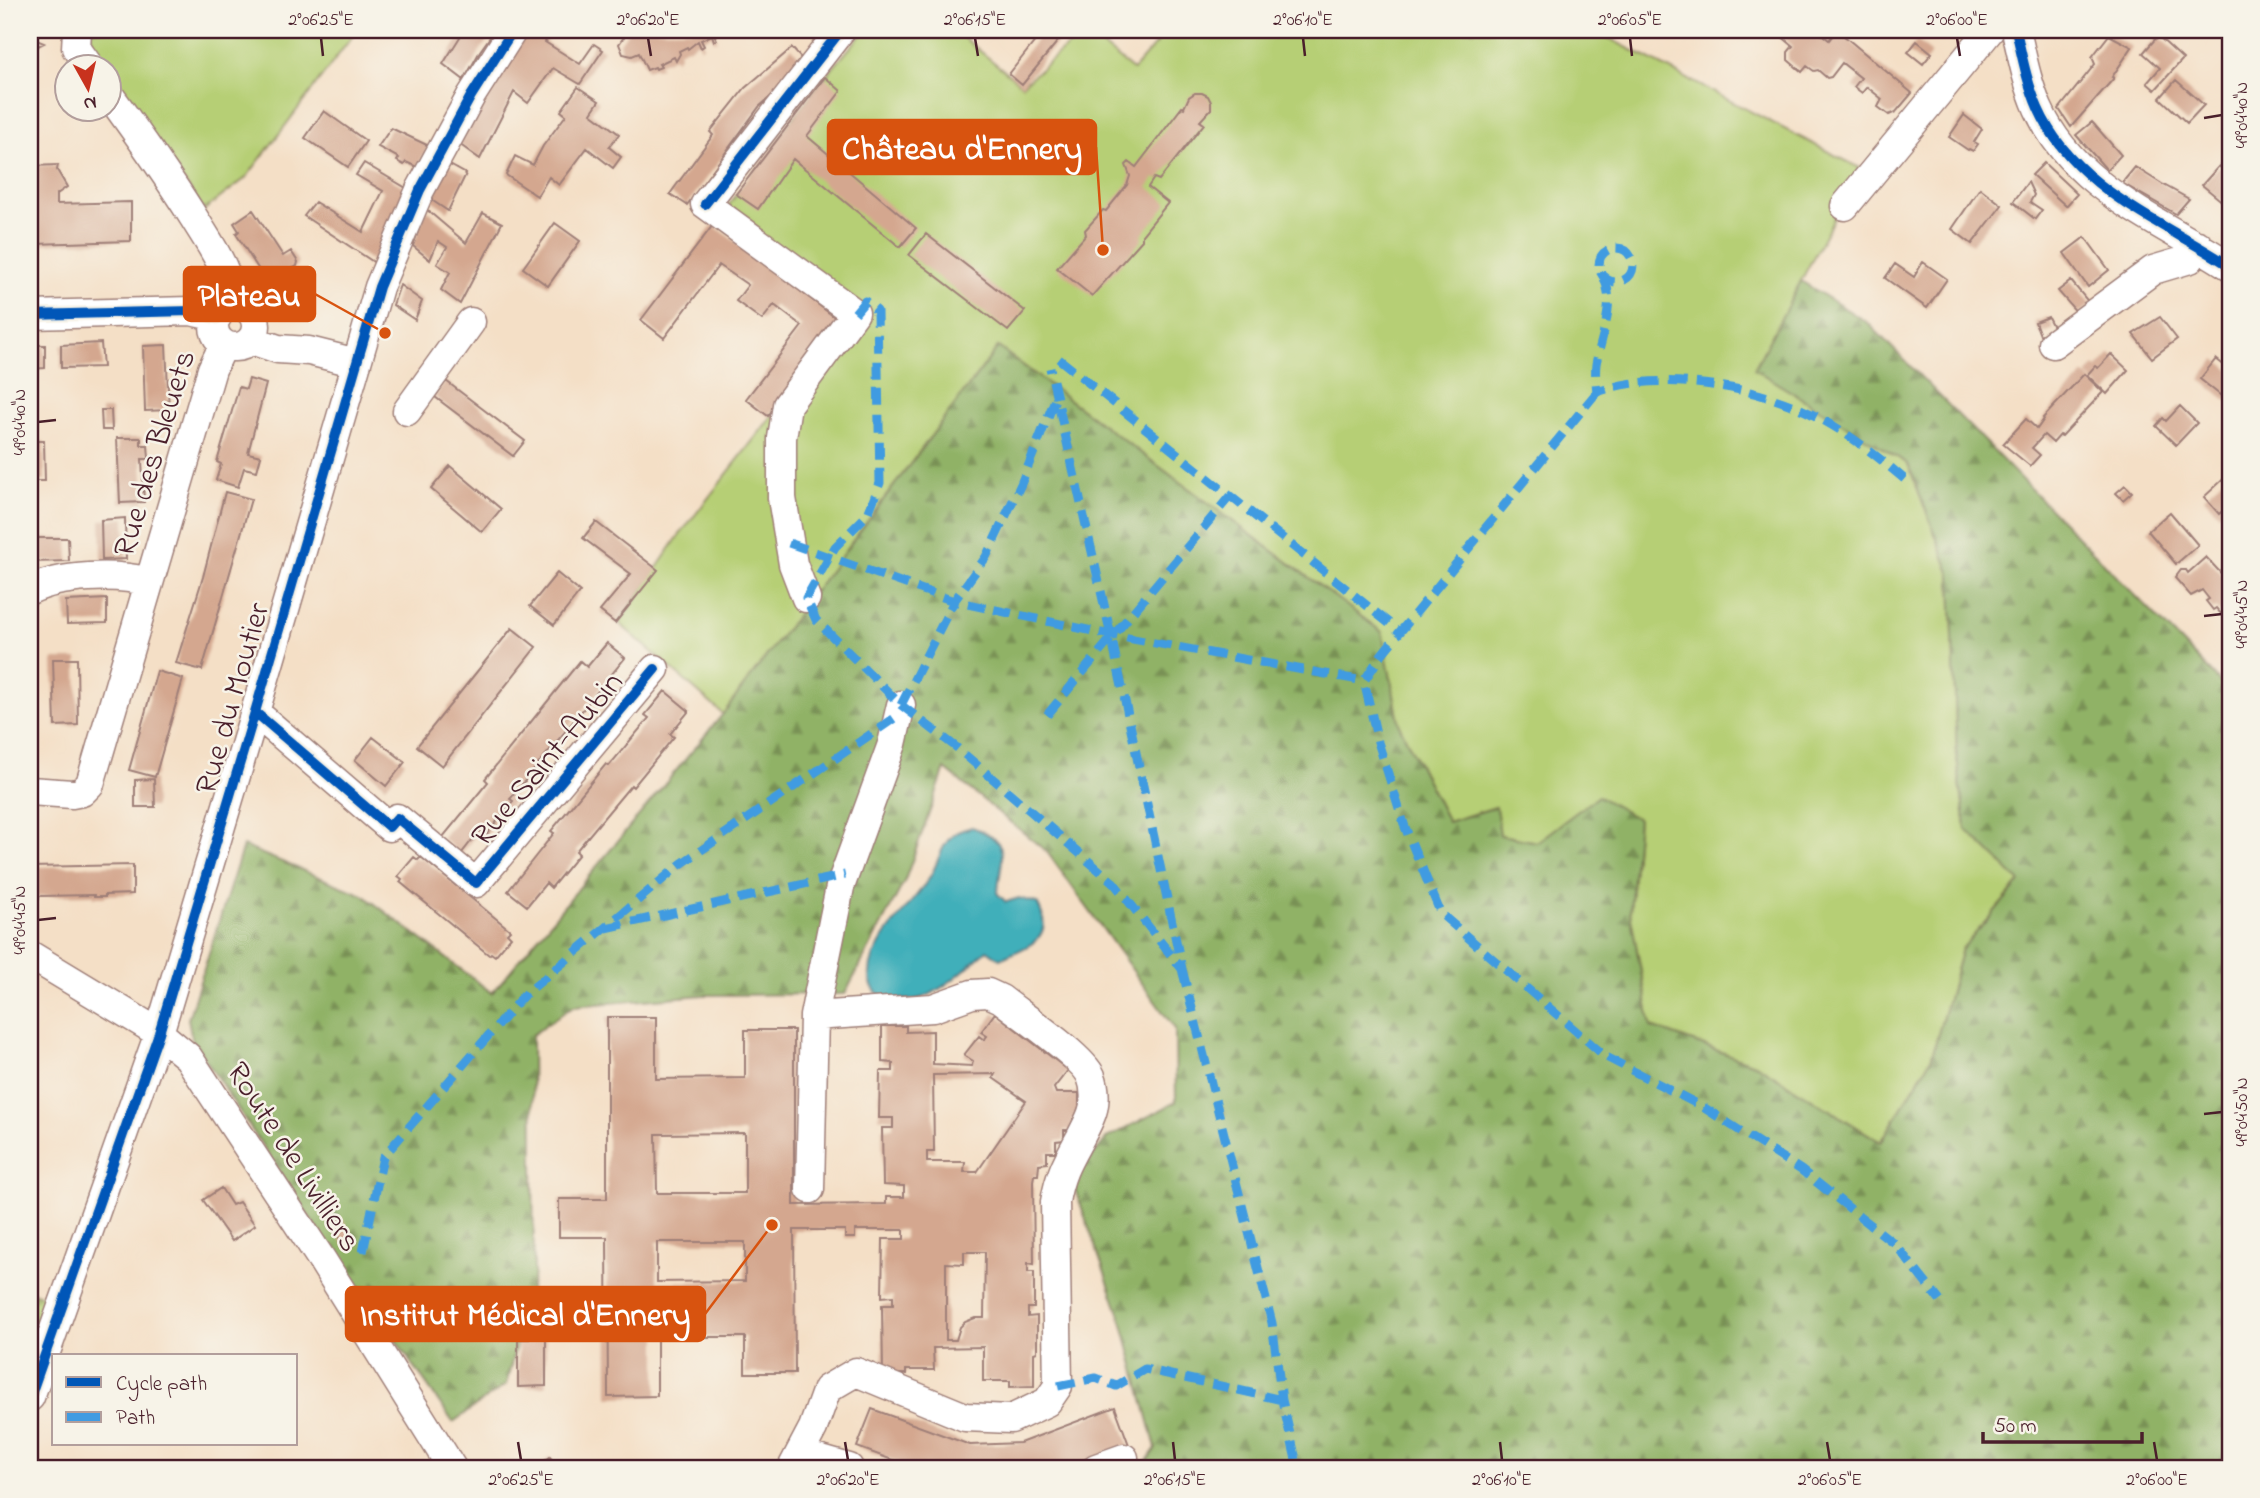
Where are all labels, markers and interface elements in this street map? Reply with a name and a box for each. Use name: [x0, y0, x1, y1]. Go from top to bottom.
text: 2°06'25"E: [288, 8, 354, 34]
text: 2°06'20"E: [616, 8, 680, 34]
text: 2°06'15"E: [944, 8, 1006, 34]
text: 2°06'10"E: [1273, 8, 1333, 34]
text: 2°06'05"E: [1598, 8, 1662, 34]
text: 2°06'00"E: [1926, 8, 1988, 34]
north arrow: [52, 52, 122, 122]
text: 49°04'40"N: [2230, 82, 2256, 148]
text: N: [82, 88, 98, 117]
callout: Château d'Ennery: [828, 120, 1096, 174]
text: Château d'Ennery: [842, 127, 1082, 176]
callout: Plateau: [184, 267, 315, 321]
text: Plateau: [198, 274, 300, 322]
street label: Rue des Bleuets: [103, 345, 210, 563]
text: 49°04'40"N: [8, 389, 34, 455]
text: 49°04'45"N: [2230, 580, 2256, 648]
street label: Rue du Moutier: [185, 598, 284, 800]
street label: Rue Saint-Aubin: [461, 662, 636, 858]
text: 49°04'45"N: [8, 886, 34, 954]
street label: Route de Livilliers: [213, 1053, 371, 1262]
text: 49°04'50"N: [2230, 1077, 2256, 1147]
callout: Institut Médical d'Ennery: [346, 1287, 705, 1341]
text: Institut Médical d'Ennery: [360, 1293, 690, 1342]
legend: [52, 1354, 298, 1446]
text: Cycle path: [116, 1370, 207, 1402]
scale bar: [1983, 1400, 2143, 1444]
text: Path: [116, 1404, 155, 1434]
text: 50 m: [1994, 1412, 2037, 1442]
text: 2°06'25"E: [488, 1468, 554, 1494]
text: 2°06'20"E: [816, 1468, 880, 1494]
text: 2°06'15"E: [1144, 1468, 1206, 1494]
text: 2°06'10"E: [1472, 1468, 1532, 1494]
text: 2°06'05"E: [1798, 1468, 1862, 1494]
text: 2°06'00"E: [2126, 1468, 2188, 1494]

